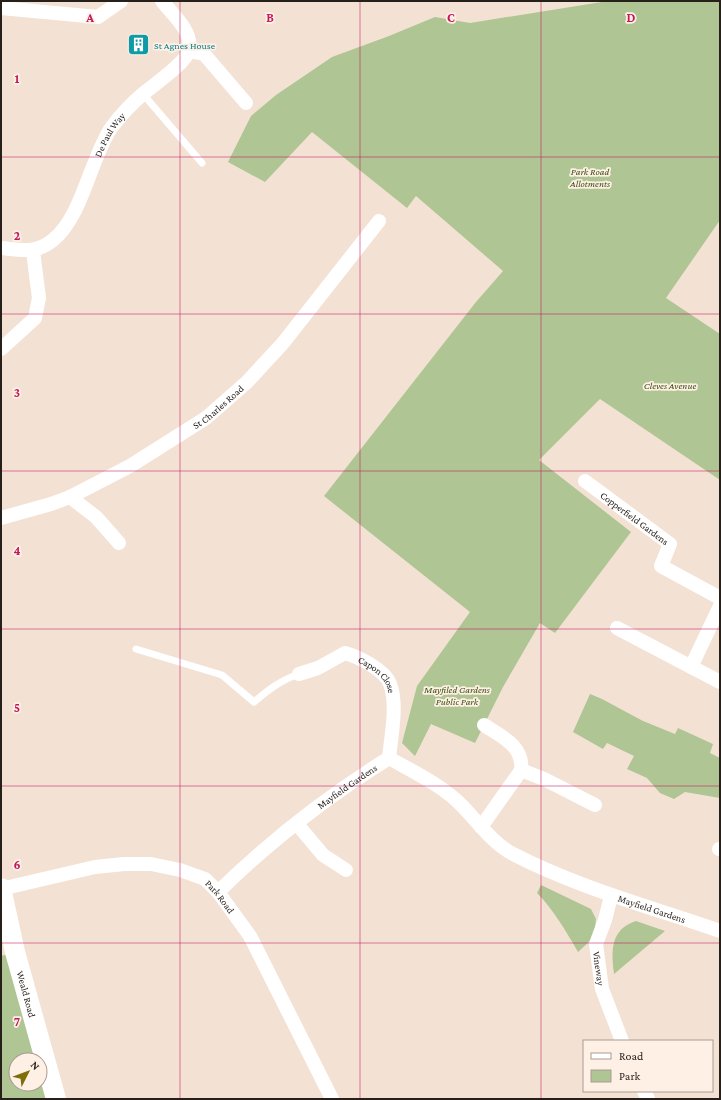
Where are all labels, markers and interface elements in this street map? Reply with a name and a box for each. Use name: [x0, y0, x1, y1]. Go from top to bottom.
text: A: [85, 10, 94, 25]
text: B: [266, 10, 274, 25]
text: C: [447, 10, 455, 25]
text: D: [627, 10, 636, 25]
building icon: St Agnes House: [125, 32, 151, 58]
place label: St Agnes House: [154, 40, 216, 51]
text: 1: [15, 71, 20, 86]
street label: De Paul Way: [92, 110, 127, 159]
park label: Park Road Allotments: [569, 166, 611, 189]
text: 2: [14, 228, 21, 243]
park label: Cleves Avenue: [644, 380, 696, 391]
street label: St Charles Road: [191, 382, 246, 431]
text: 3: [14, 385, 20, 400]
street label: Copperfield Gardens: [598, 489, 671, 547]
text: 4: [13, 543, 21, 558]
street label: Capon Close: [356, 654, 398, 695]
park label: Mayfiled Gardens Public Park: [423, 684, 491, 707]
text: 5: [14, 700, 20, 715]
street label: Mayfield Gardens: [315, 762, 379, 811]
text: 6: [13, 857, 21, 872]
street label: Park Road: [203, 878, 237, 916]
street label: Mayfield Gardens: [617, 893, 687, 925]
street label: Vineway: [591, 951, 607, 987]
street label: Weald Road: [14, 969, 38, 1019]
text: 7: [14, 1014, 20, 1029]
legend: [583, 1040, 713, 1092]
text: Road: [619, 1049, 644, 1063]
north arrow: [8, 1052, 48, 1092]
text: N: [28, 1059, 43, 1072]
text: Park: [619, 1069, 641, 1083]

